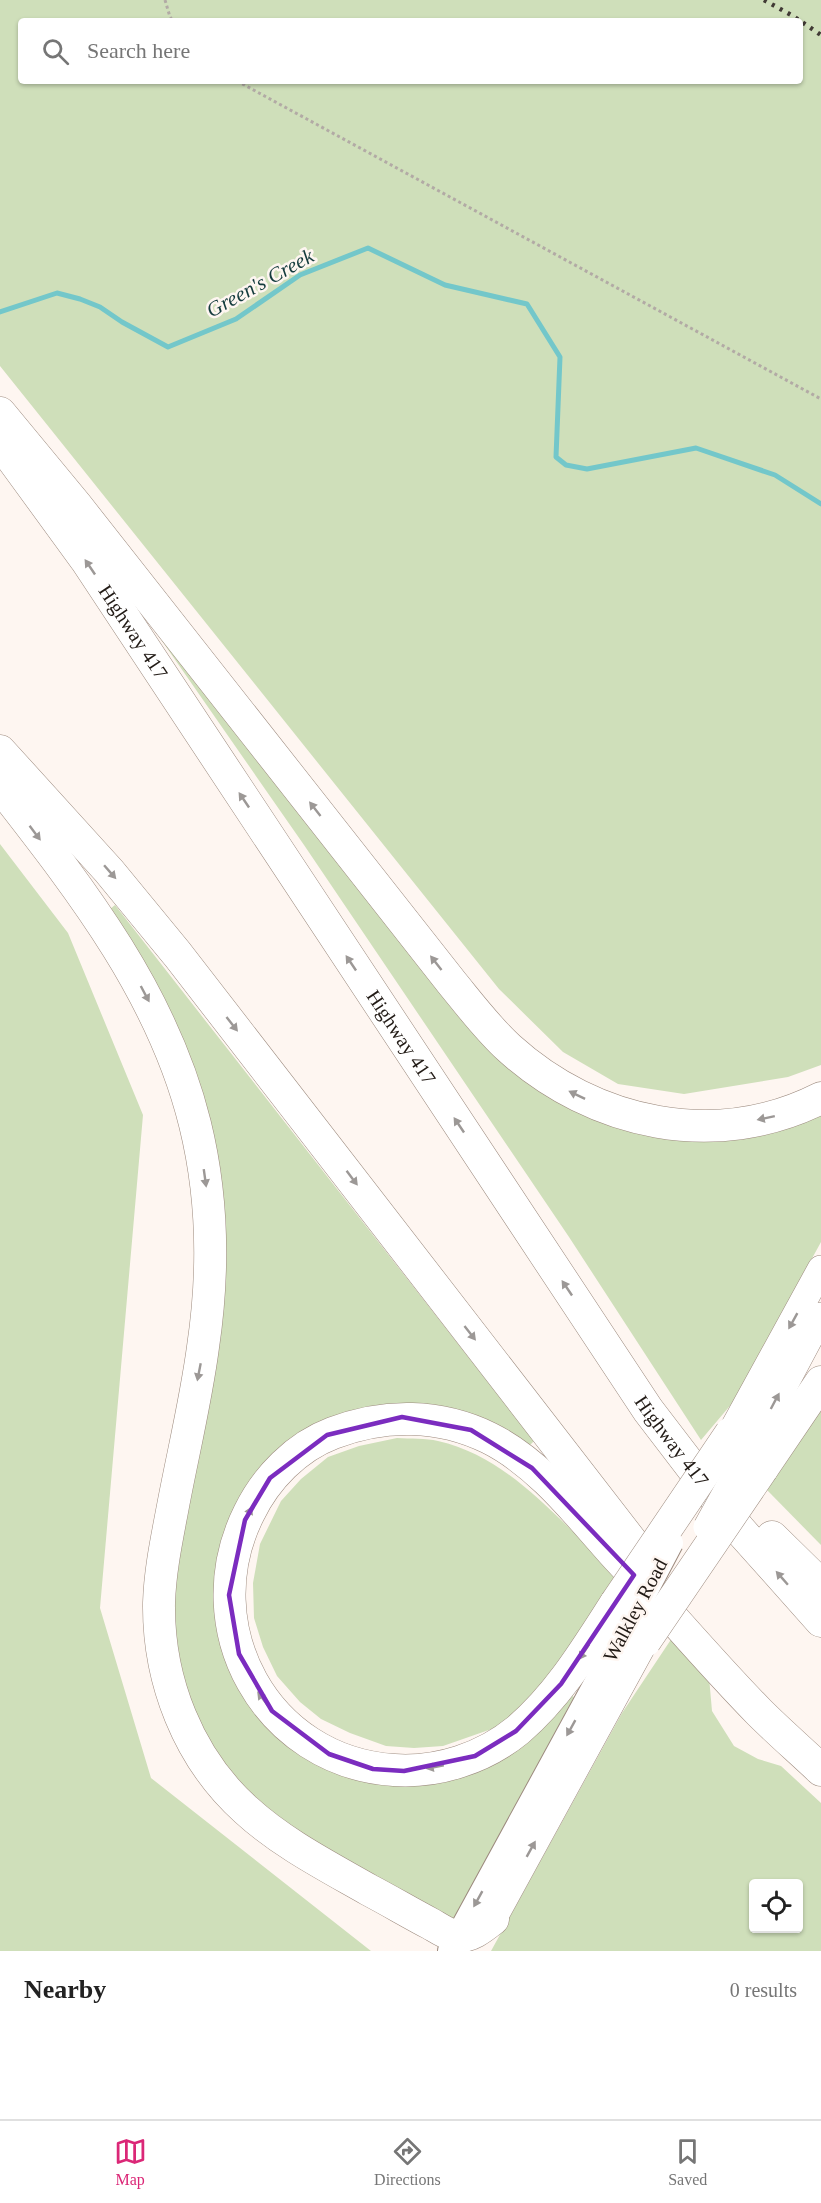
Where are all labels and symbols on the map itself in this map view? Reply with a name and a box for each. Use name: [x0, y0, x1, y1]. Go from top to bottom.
water label: Green's Creek: [202, 243, 318, 322]
one-way arrow: [85, 559, 96, 575]
street label: Highway 417: [94, 580, 172, 683]
one-way arrow: [239, 792, 250, 808]
one-way arrow: [310, 802, 322, 817]
one-way arrow: [29, 825, 42, 841]
one-way arrow: [103, 864, 116, 879]
one-way arrow: [346, 954, 357, 971]
one-way arrow: [430, 955, 442, 971]
one-way arrow: [140, 986, 150, 1003]
street label: Highway 417: [362, 986, 441, 1088]
one-way arrow: [226, 1017, 238, 1032]
one-way arrow: [568, 1091, 585, 1100]
one-way arrow: [757, 1113, 775, 1123]
one-way arrow: [454, 1117, 465, 1133]
one-way arrow: [201, 1169, 210, 1188]
one-way arrow: [345, 1171, 357, 1186]
one-way arrow: [562, 1280, 573, 1296]
one-way arrow: [788, 1313, 798, 1330]
one-way arrow: [464, 1325, 477, 1341]
one-way arrow: [194, 1363, 203, 1382]
street label: Highway 417: [630, 1391, 713, 1491]
one-way arrow: [770, 1392, 780, 1409]
one-way arrow: [244, 1506, 253, 1523]
street label: Walkley Road: [599, 1555, 672, 1666]
one-way arrow: [776, 1571, 789, 1586]
one-way arrow: [578, 1643, 590, 1659]
one-way arrow: [258, 1692, 270, 1707]
one-way arrow: [566, 1719, 576, 1736]
one-way arrow: [425, 1763, 444, 1772]
one-way arrow: [526, 1840, 536, 1857]
one-way arrow: [473, 1891, 483, 1908]

